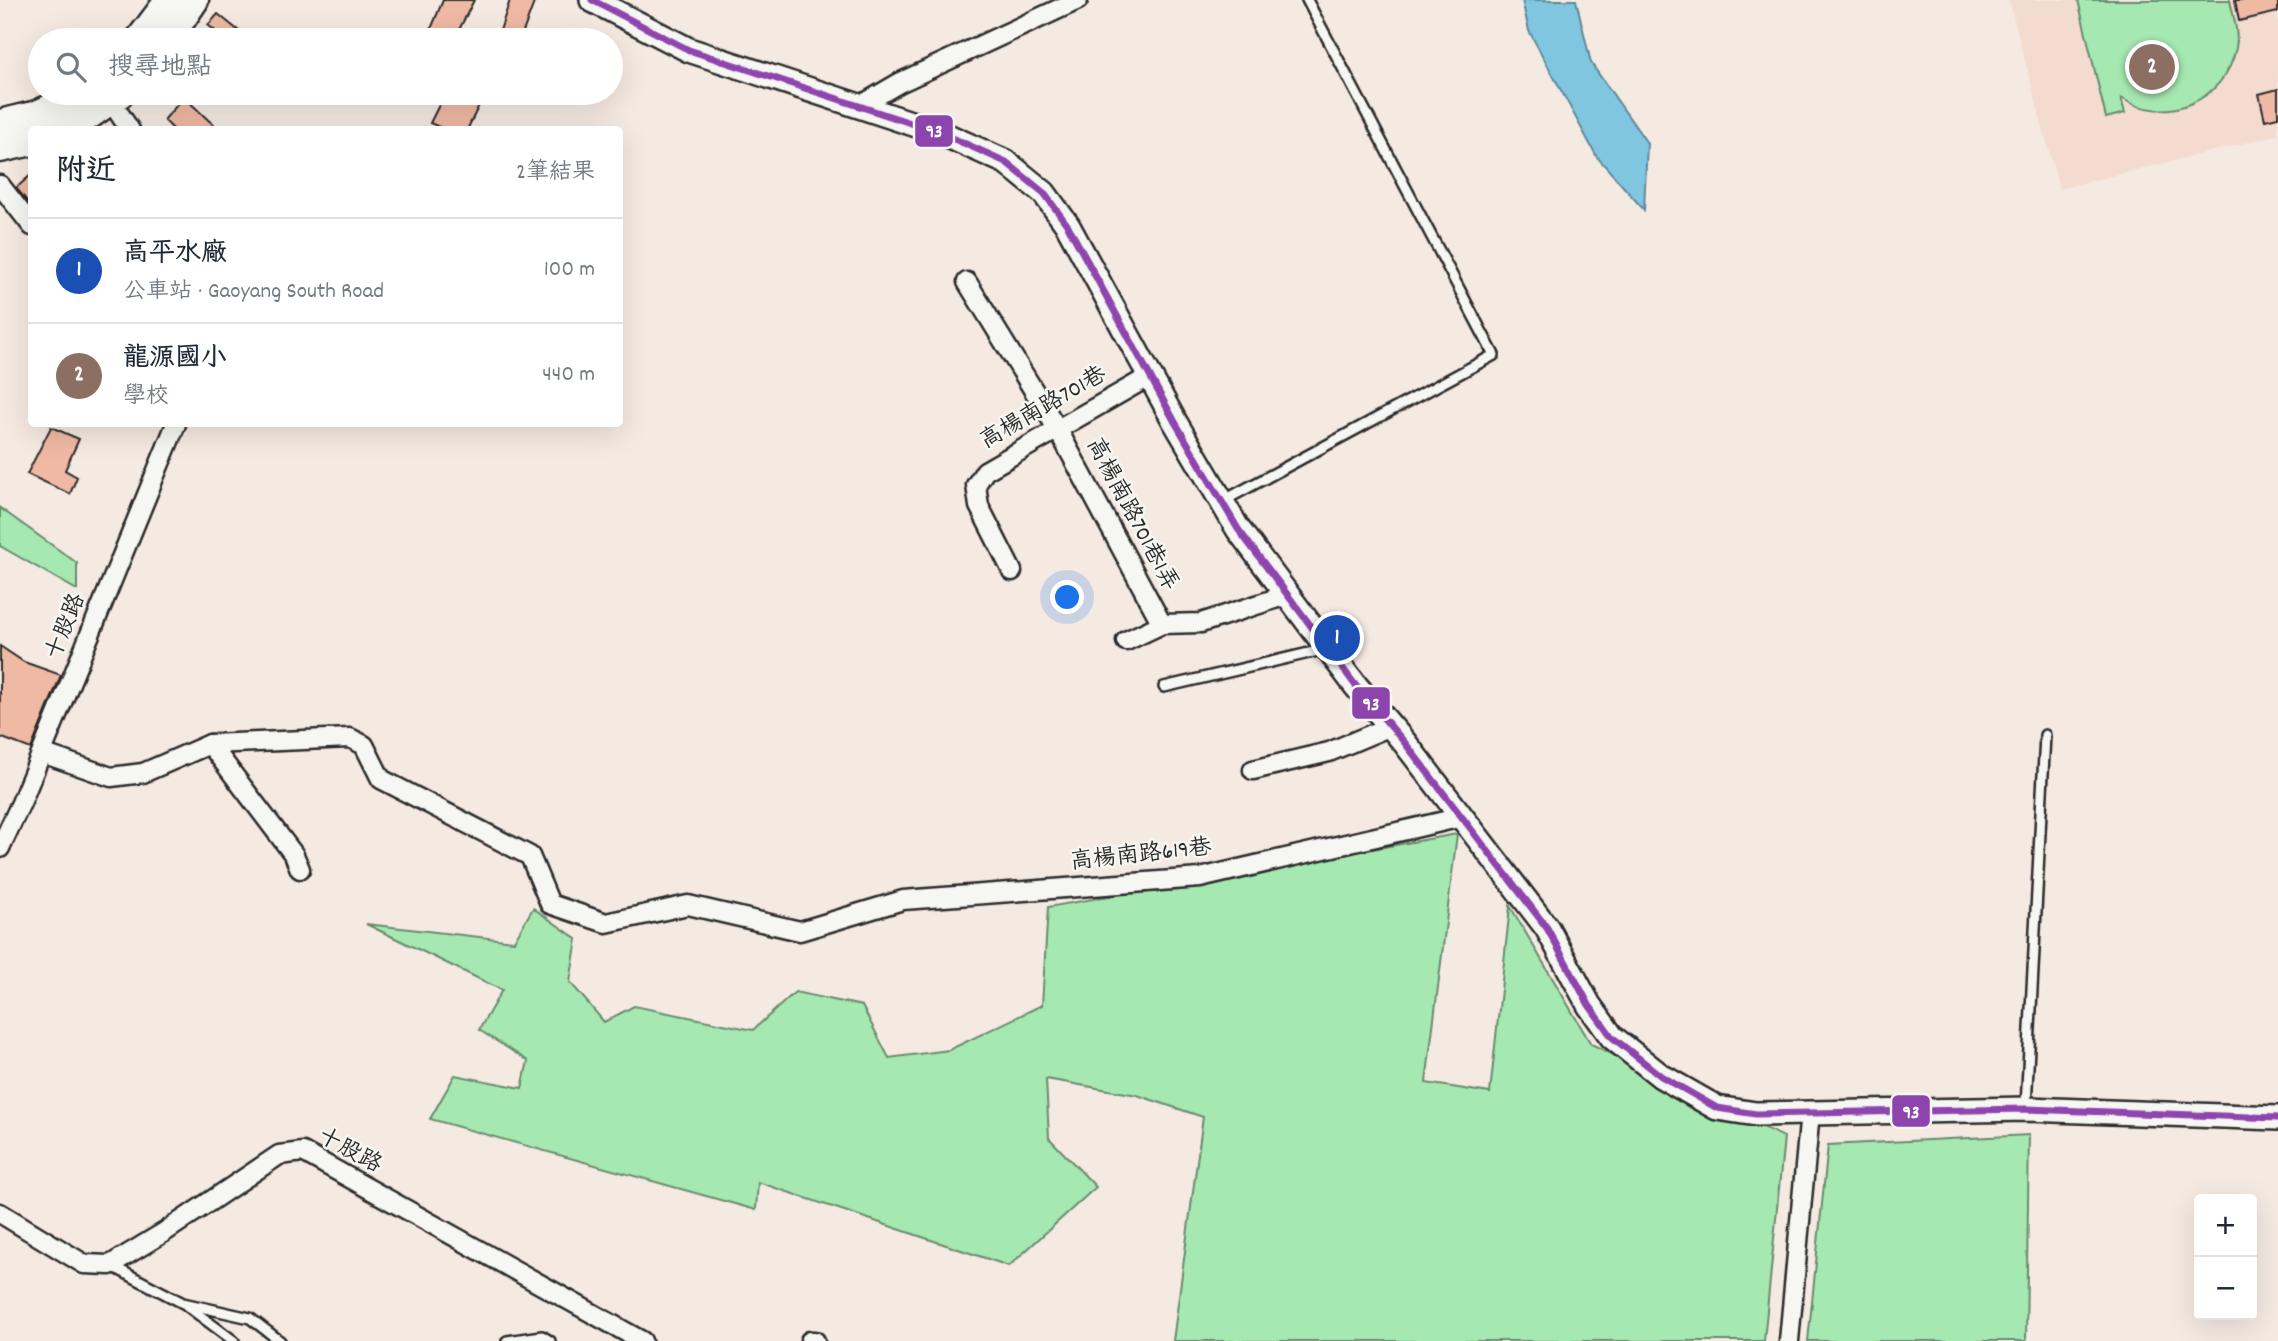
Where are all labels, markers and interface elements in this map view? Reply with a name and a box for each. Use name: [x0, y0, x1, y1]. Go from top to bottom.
search box: [28, 28, 623, 105]
pin: 2: [2129, 41, 2175, 93]
icon: search: [52, 48, 90, 86]
text: 搜尋地點: [108, 50, 212, 87]
line badge: 93: [914, 114, 954, 148]
text: 93: [925, 120, 943, 147]
text: 附近: [56, 152, 116, 195]
text: 2筆結果: [516, 157, 595, 190]
text: 高平水廠: [123, 236, 227, 273]
text: 1: [76, 254, 82, 287]
text: 100 m: [544, 254, 595, 287]
text: 公車站 · Gaoyang South Road: [123, 276, 384, 309]
text: 龍源國小: [123, 341, 227, 378]
text: 2: [74, 359, 84, 392]
text: 440 m: [542, 359, 595, 392]
street label: 高楊南路701巷: [975, 359, 1114, 459]
text: 學校: [123, 381, 169, 414]
street label: 高楊南路701巷1弄: [1077, 432, 1185, 598]
your location: [1050, 580, 1084, 614]
street label: 十股路: [39, 589, 95, 665]
pin: 1: [1314, 612, 1360, 664]
line badge: 93: [1351, 686, 1391, 720]
text: 93: [1362, 693, 1380, 720]
street label: 高楊南路619巷: [1069, 832, 1214, 880]
line badge: 93: [1891, 1094, 1931, 1128]
text: 93: [1902, 1101, 1920, 1128]
street label: 十股路: [311, 1121, 387, 1183]
map controls: [2194, 1194, 2257, 1320]
button: +: [2194, 1194, 2257, 1257]
button: −: [2194, 1257, 2257, 1320]

